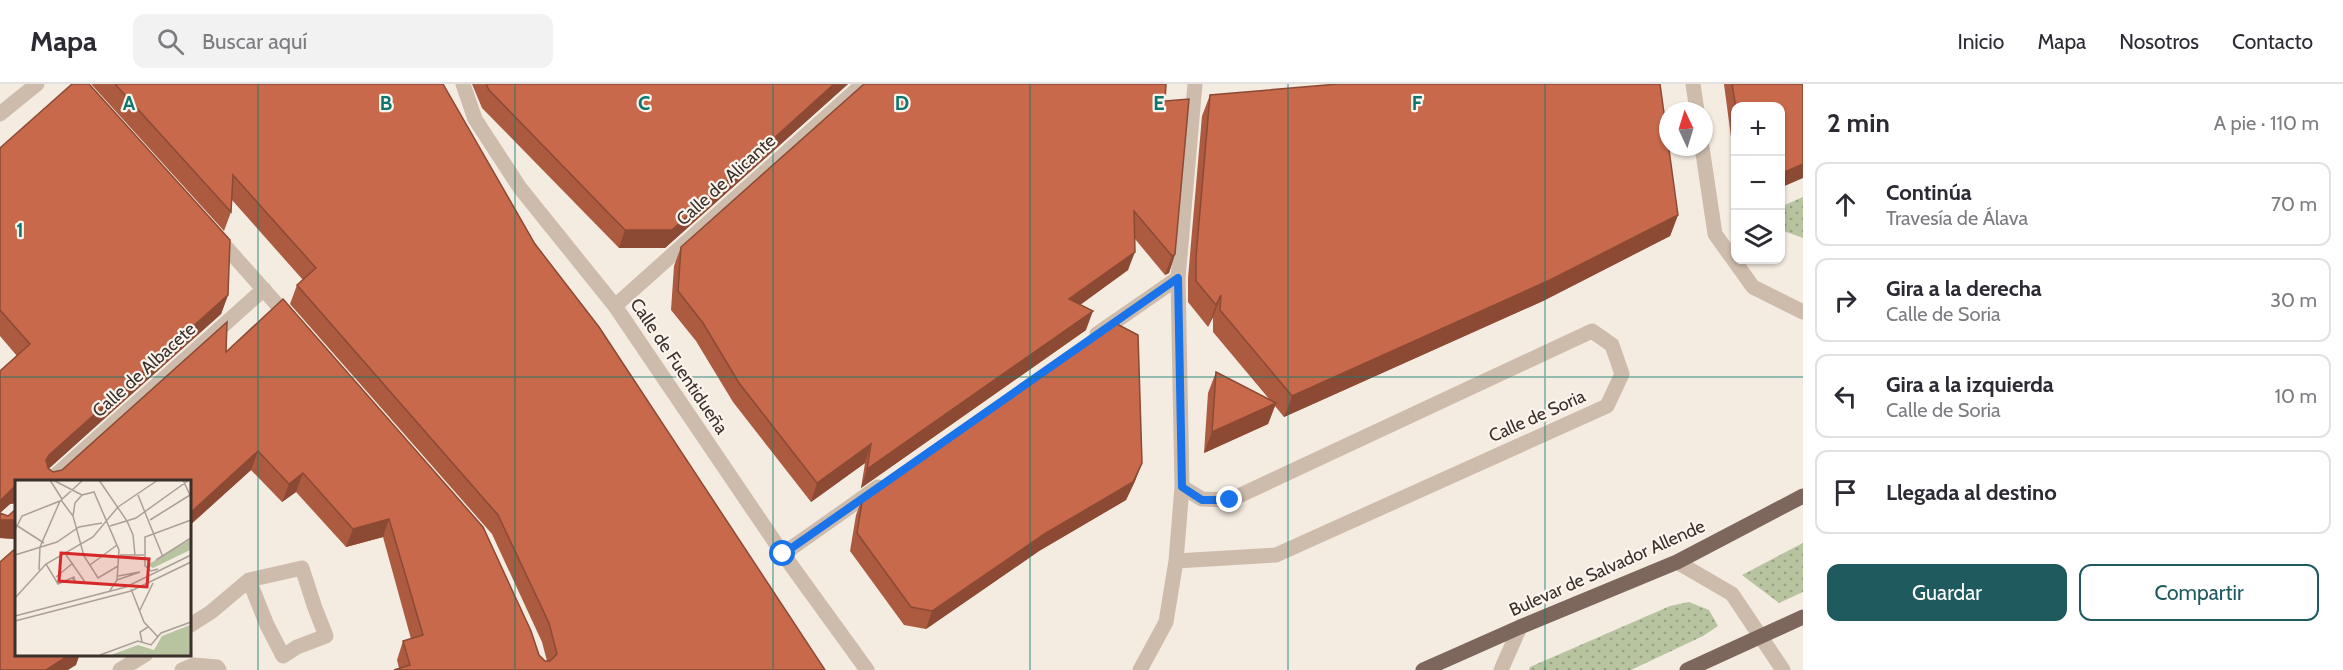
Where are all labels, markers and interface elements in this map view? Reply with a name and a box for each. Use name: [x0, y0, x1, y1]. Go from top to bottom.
search box: [133, 14, 553, 68]
text: Mapa: [30, 24, 97, 58]
icon: search: [154, 25, 187, 58]
text: Buscar aquí: [202, 28, 307, 55]
text: Inicio: [1957, 29, 2004, 54]
text: Mapa: [2037, 29, 2086, 54]
text: Nosotros: [2119, 29, 2199, 54]
text: Contacto: [2232, 29, 2313, 54]
text: A: [123, 91, 136, 115]
text: B: [380, 91, 392, 115]
text: C: [638, 91, 650, 115]
text: D: [895, 91, 909, 115]
text: E: [1153, 91, 1165, 115]
text: F: [1412, 91, 1423, 115]
north arrow: [1659, 102, 1713, 156]
map controls: [1731, 102, 1785, 264]
button: +: [1731, 102, 1785, 156]
text: 2 min: [1827, 107, 1890, 139]
text: A pie · 110 m: [2214, 111, 2319, 135]
street label: Calle de Alicante: [672, 130, 780, 230]
button: −: [1731, 156, 1785, 210]
text: Continúa: [1886, 179, 1972, 206]
icon: ahead: [1829, 188, 1862, 221]
text: 70 m: [2271, 192, 2317, 216]
text: Travesía de Álava: [1886, 206, 2028, 230]
button: layers: [1731, 210, 1785, 264]
text: 1: [16, 218, 24, 242]
text: Gira a la derecha: [1886, 275, 2042, 302]
icon: right: [1829, 284, 1862, 317]
text: 30 m: [2270, 288, 2317, 312]
street label: Calle de Fuentidueña: [625, 294, 733, 438]
text: Calle de Soria: [1886, 302, 2001, 326]
street label: Calle de Albacete: [88, 318, 200, 422]
text: Gira a la izquierda: [1886, 371, 2054, 398]
icon: left: [1829, 380, 1862, 413]
text: 10 m: [2274, 384, 2317, 408]
street label: Calle de Soria: [1485, 385, 1589, 447]
text: Calle de Soria: [1886, 398, 2001, 422]
icon: arrive: [1829, 476, 1862, 509]
text: Llegada al destino: [1886, 479, 2057, 506]
inset map: [15, 480, 190, 655]
route end: [1216, 486, 1242, 512]
street label: Bulevar de Salvador Allende: [1506, 515, 1708, 621]
route start: [769, 540, 795, 566]
button: Guardar: [1827, 564, 2067, 621]
button: Compartir: [2079, 564, 2319, 621]

